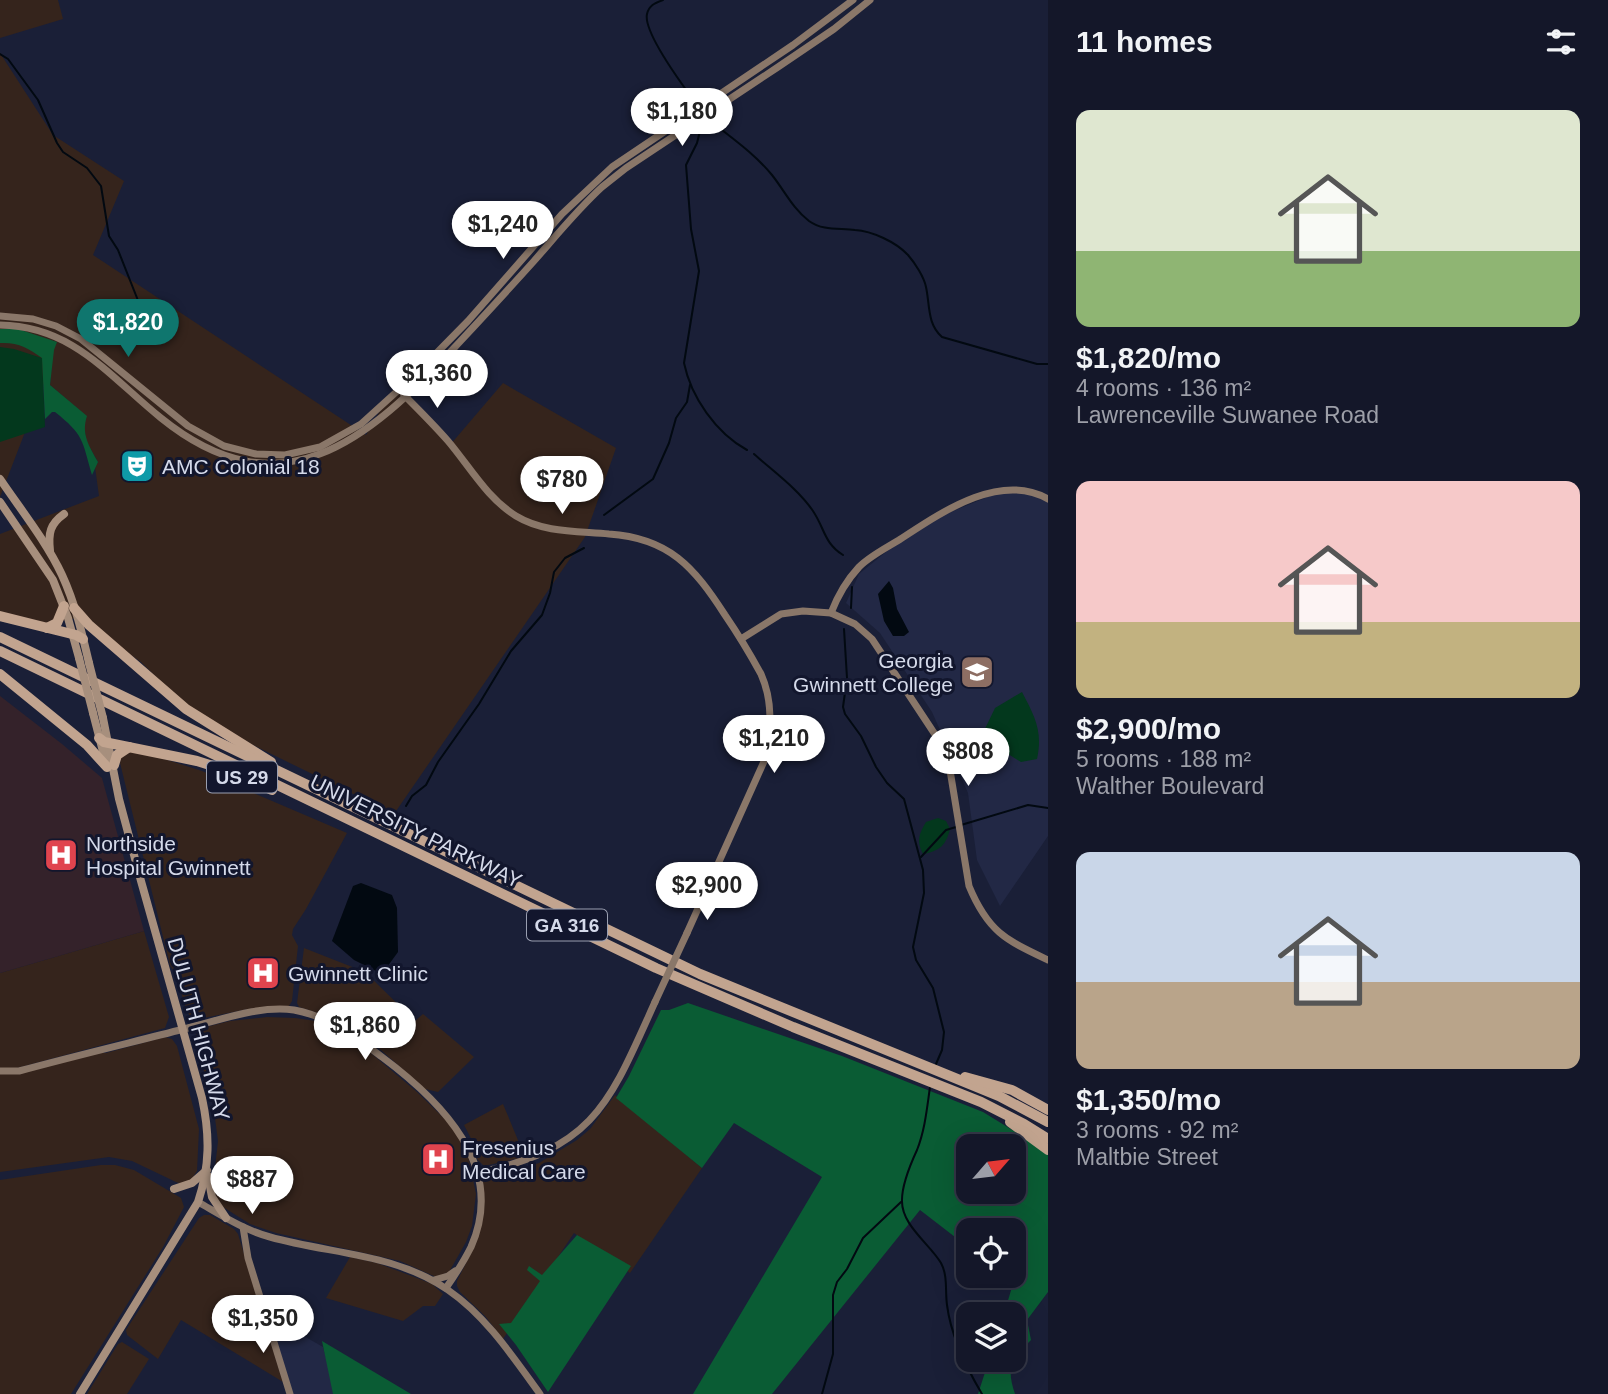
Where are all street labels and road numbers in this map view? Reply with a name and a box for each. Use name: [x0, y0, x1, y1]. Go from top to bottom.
road number: US 29: [207, 762, 277, 792]
street label: UNIVERSITY PARKWAY: [306, 770, 526, 892]
road number: GA 316: [527, 909, 607, 940]
street label: DULUTH HIGHWAY: [163, 935, 235, 1123]

